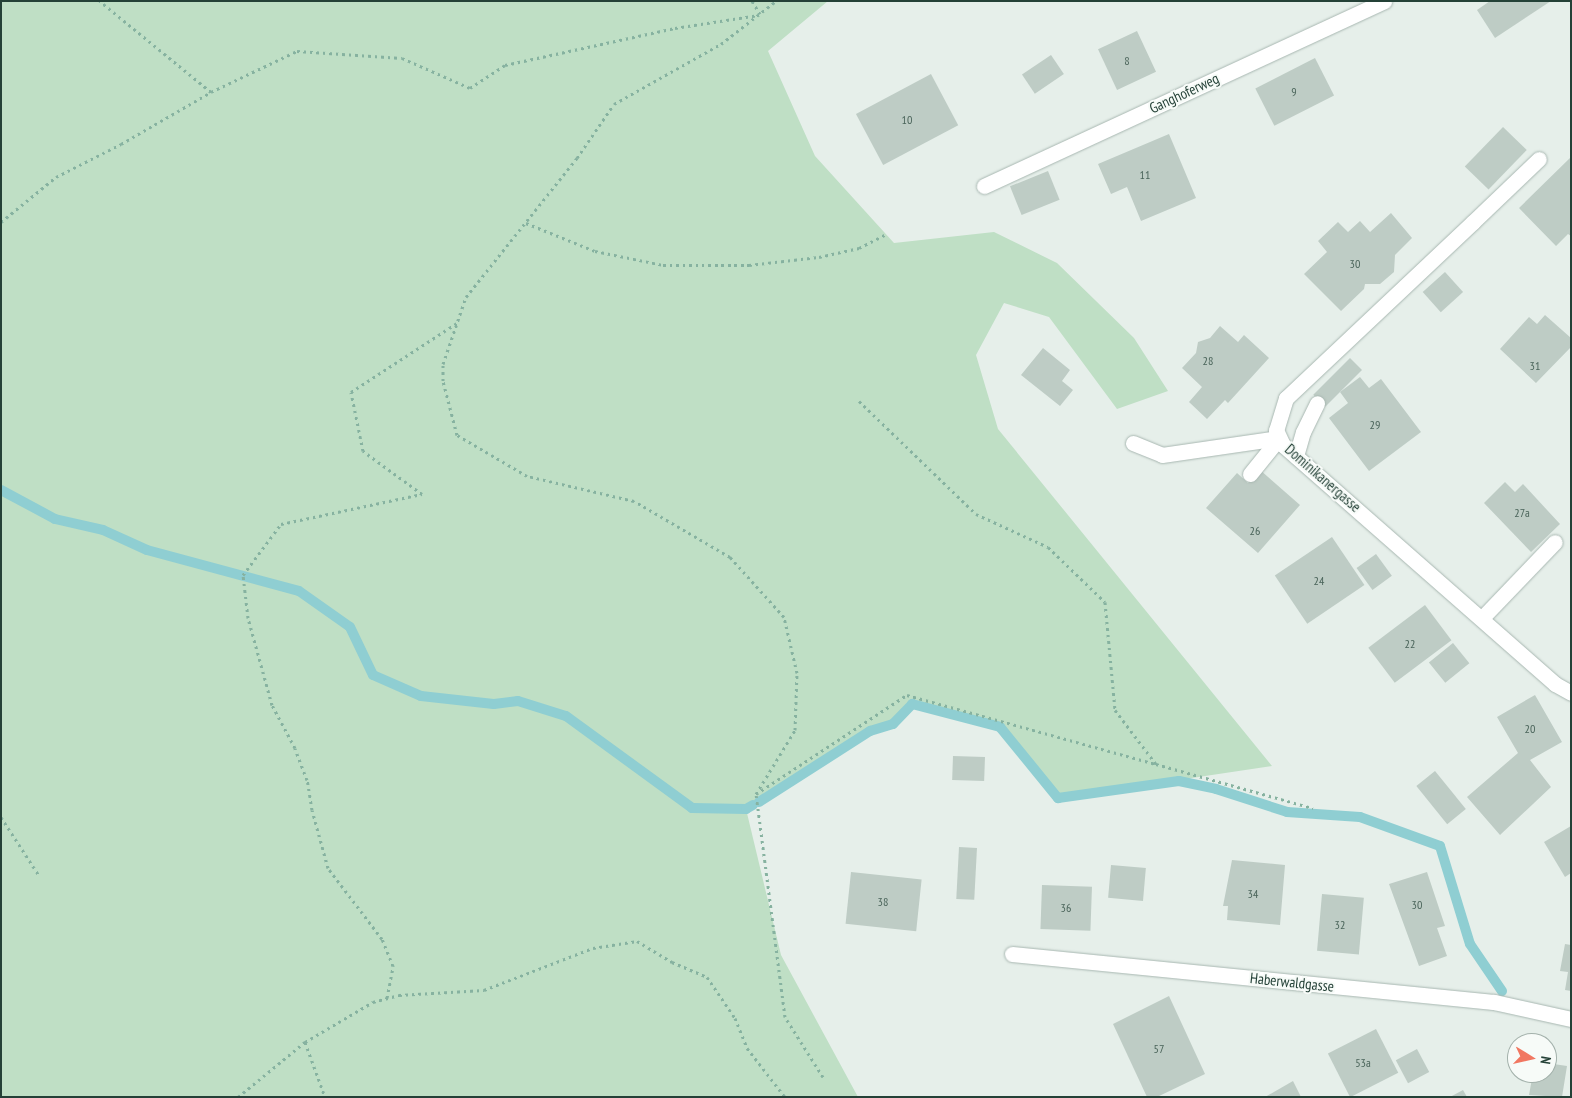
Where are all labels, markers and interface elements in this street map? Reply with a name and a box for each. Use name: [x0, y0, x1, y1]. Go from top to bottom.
house number: 8: [1124, 54, 1130, 68]
street label: Ganghoferweg: [1146, 69, 1222, 117]
house number: 9: [1291, 85, 1297, 99]
house number: 10: [902, 113, 912, 127]
house number: 11: [1140, 168, 1150, 182]
house number: 30: [1350, 257, 1360, 271]
house number: 28: [1203, 354, 1213, 368]
house number: 31: [1530, 359, 1540, 373]
house number: 29: [1370, 418, 1380, 432]
street label: Dominikanergasse: [1281, 440, 1365, 516]
house number: 27a: [1514, 506, 1530, 520]
house number: 26: [1250, 524, 1260, 538]
house number: 24: [1314, 574, 1324, 588]
house number: 22: [1405, 637, 1415, 651]
house number: 20: [1525, 722, 1535, 736]
house number: 34: [1248, 887, 1258, 901]
house number: 38: [878, 895, 888, 909]
house number: 30: [1412, 898, 1422, 912]
house number: 36: [1061, 901, 1071, 915]
house number: 32: [1335, 918, 1345, 932]
street label: Haberwaldgasse: [1249, 969, 1335, 995]
north arrow: [1507, 1033, 1557, 1083]
house number: 57: [1154, 1042, 1164, 1056]
text: N: [1536, 1055, 1555, 1065]
house number: 53a: [1355, 1056, 1371, 1070]

